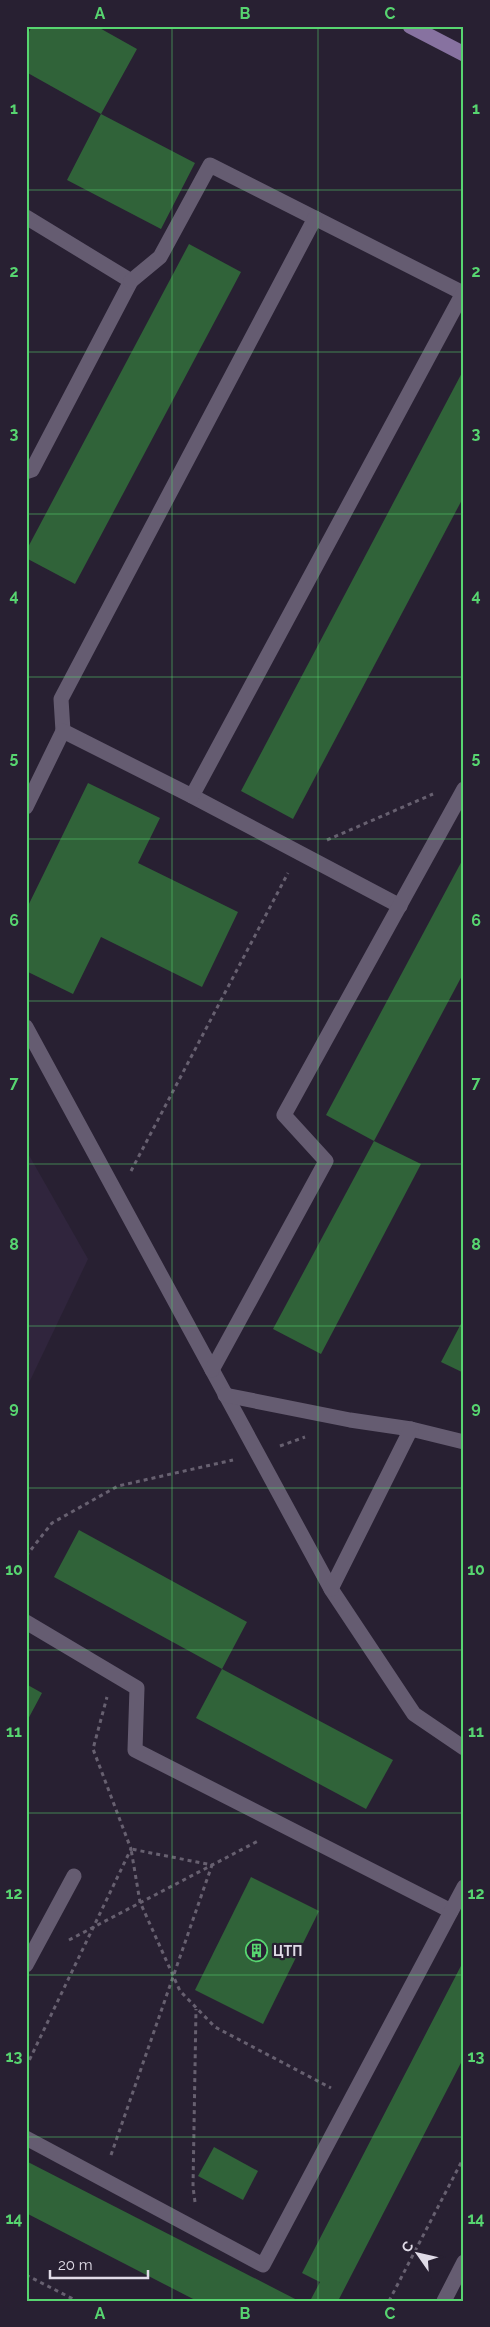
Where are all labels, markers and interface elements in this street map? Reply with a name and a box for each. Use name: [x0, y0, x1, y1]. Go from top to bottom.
text: A: [95, 4, 106, 23]
text: B: [240, 4, 251, 23]
text: C: [385, 4, 396, 23]
text: 1: [10, 99, 18, 118]
text: 1: [472, 99, 480, 118]
text: 2: [9, 262, 19, 281]
text: 2: [471, 262, 481, 281]
text: 3: [10, 424, 19, 443]
text: 3: [472, 424, 481, 443]
text: 4: [9, 586, 19, 605]
text: 4: [471, 586, 481, 605]
text: 5: [10, 748, 19, 767]
text: 5: [472, 748, 481, 767]
text: 6: [9, 911, 19, 930]
text: 6: [471, 911, 481, 930]
text: 7: [10, 1073, 19, 1092]
text: 7: [472, 1073, 481, 1092]
text: 8: [9, 1235, 19, 1254]
text: 8: [471, 1235, 481, 1254]
text: 9: [9, 1398, 19, 1417]
text: 9: [471, 1398, 481, 1417]
text: 10: [5, 1560, 23, 1579]
text: 10: [467, 1560, 485, 1579]
text: 11: [6, 1722, 22, 1741]
text: 11: [468, 1722, 484, 1741]
text: 12: [6, 1884, 22, 1903]
text: 12: [468, 1884, 484, 1903]
building icon: ЦТП: [245, 1939, 269, 1963]
place label: ЦТП: [273, 1943, 302, 1959]
text: 13: [6, 2047, 22, 2066]
text: 13: [468, 2047, 484, 2066]
text: 14: [5, 2209, 23, 2228]
text: 14: [467, 2209, 485, 2228]
north arrow: [392, 2230, 442, 2280]
text: С: [398, 2238, 417, 2255]
scale bar: [50, 2247, 148, 2279]
text: 20 m: [58, 2256, 93, 2274]
text: A: [95, 2304, 106, 2323]
text: B: [240, 2304, 251, 2323]
text: C: [385, 2304, 396, 2323]

